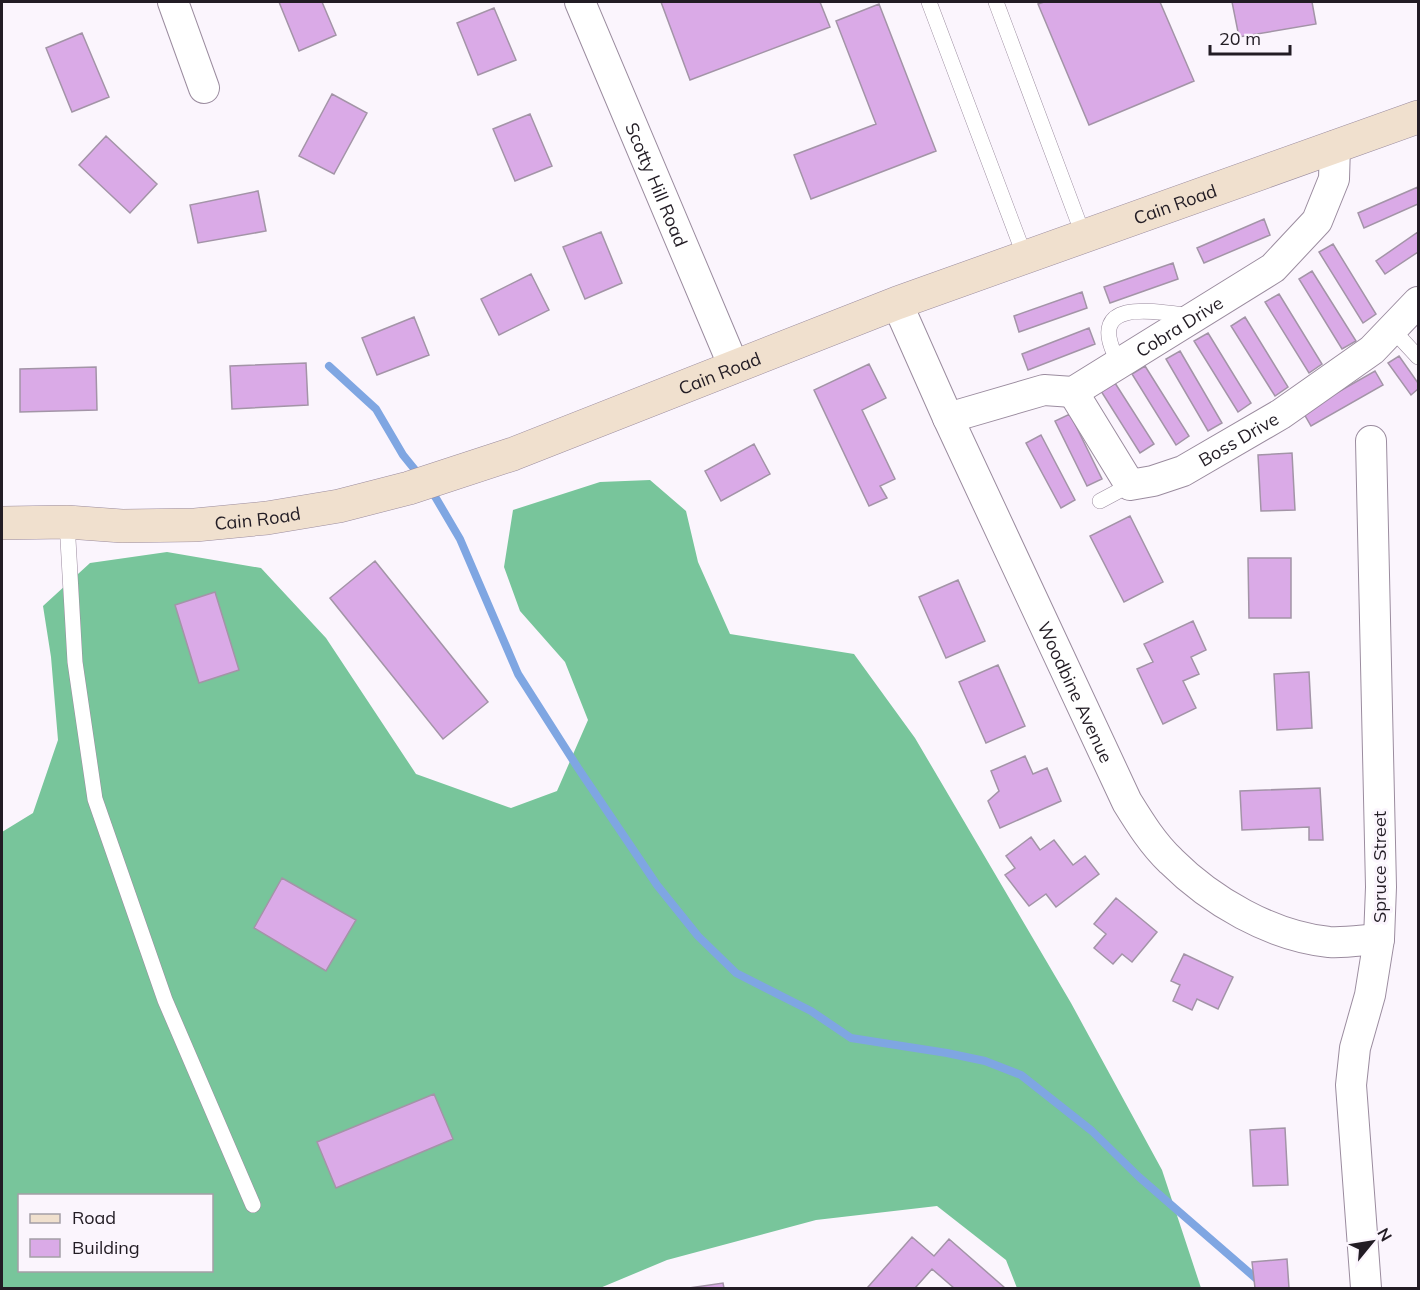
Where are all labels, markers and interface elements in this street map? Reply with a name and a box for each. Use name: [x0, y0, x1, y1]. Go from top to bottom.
scale bar: [1210, 18, 1290, 56]
text: 20 m: [1219, 27, 1261, 50]
street label: Scotty Hill Road: [621, 119, 693, 250]
street label: Cain Road: [1130, 178, 1220, 229]
street label: Cobra Drive: [1131, 291, 1227, 362]
street label: Cain Road: [675, 346, 764, 399]
street label: Boss Drive: [1194, 407, 1282, 471]
street label: Cain Road: [213, 501, 302, 535]
street label: Woodbine Avenue: [1033, 618, 1118, 766]
street label: Spruce Street: [1368, 811, 1391, 923]
legend: [18, 1194, 213, 1272]
text: Road: [72, 1206, 116, 1229]
north arrow: [1342, 1212, 1402, 1272]
text: N: [1373, 1224, 1397, 1245]
text: Building: [72, 1236, 140, 1259]

